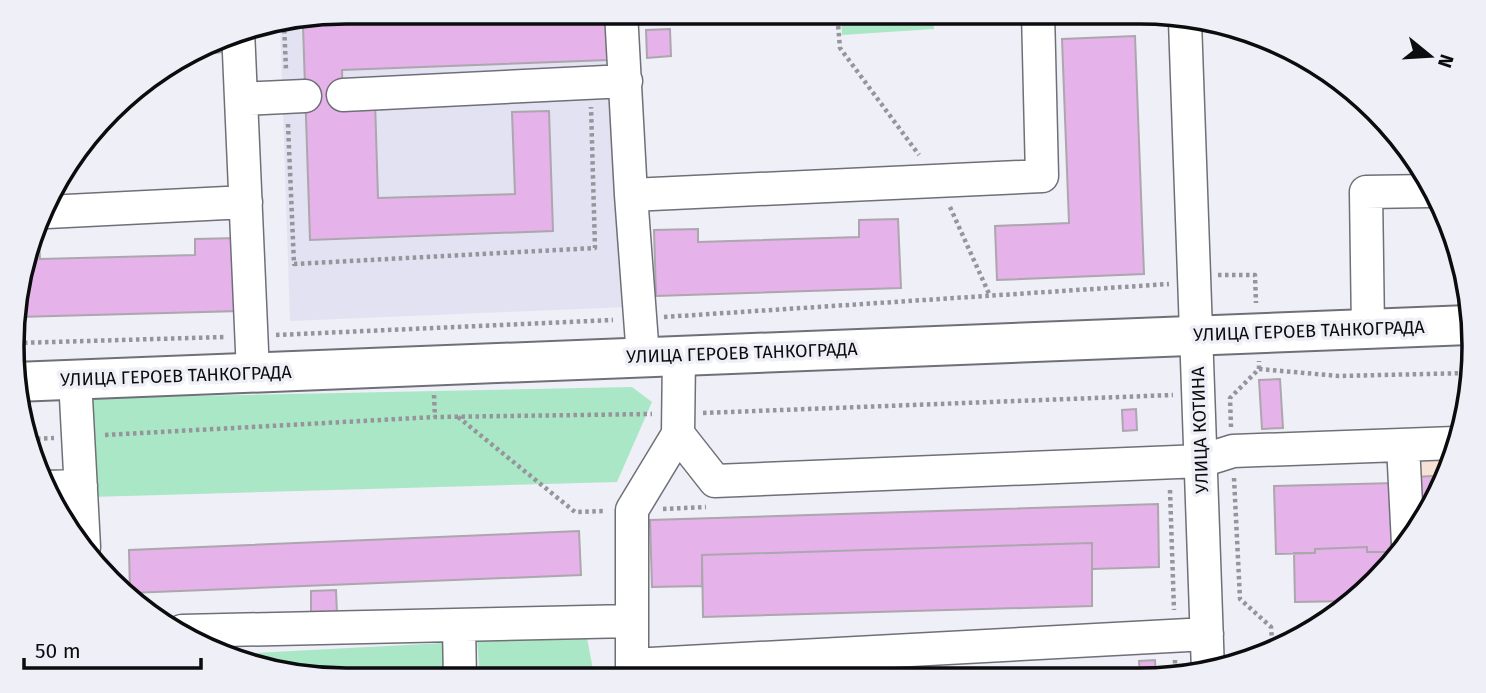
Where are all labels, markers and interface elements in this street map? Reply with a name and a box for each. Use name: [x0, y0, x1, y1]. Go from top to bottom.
north arrow: [1395, 21, 1465, 91]
text: N: [1433, 52, 1459, 71]
street label: УЛИЦА ГЕРОЕВ ТАНКОГРАДА: [1193, 316, 1426, 346]
street label: УЛИЦА ГЕРОЕВ ТАНКОГРАДА: [626, 338, 859, 368]
street label: УЛИЦА ГЕРОЕВ ТАНКОГРАДА: [60, 361, 293, 391]
street label: УЛИЦА КОТИНА: [1187, 366, 1213, 494]
scale bar: [24, 626, 201, 670]
text: 50 m: [35, 638, 81, 664]

